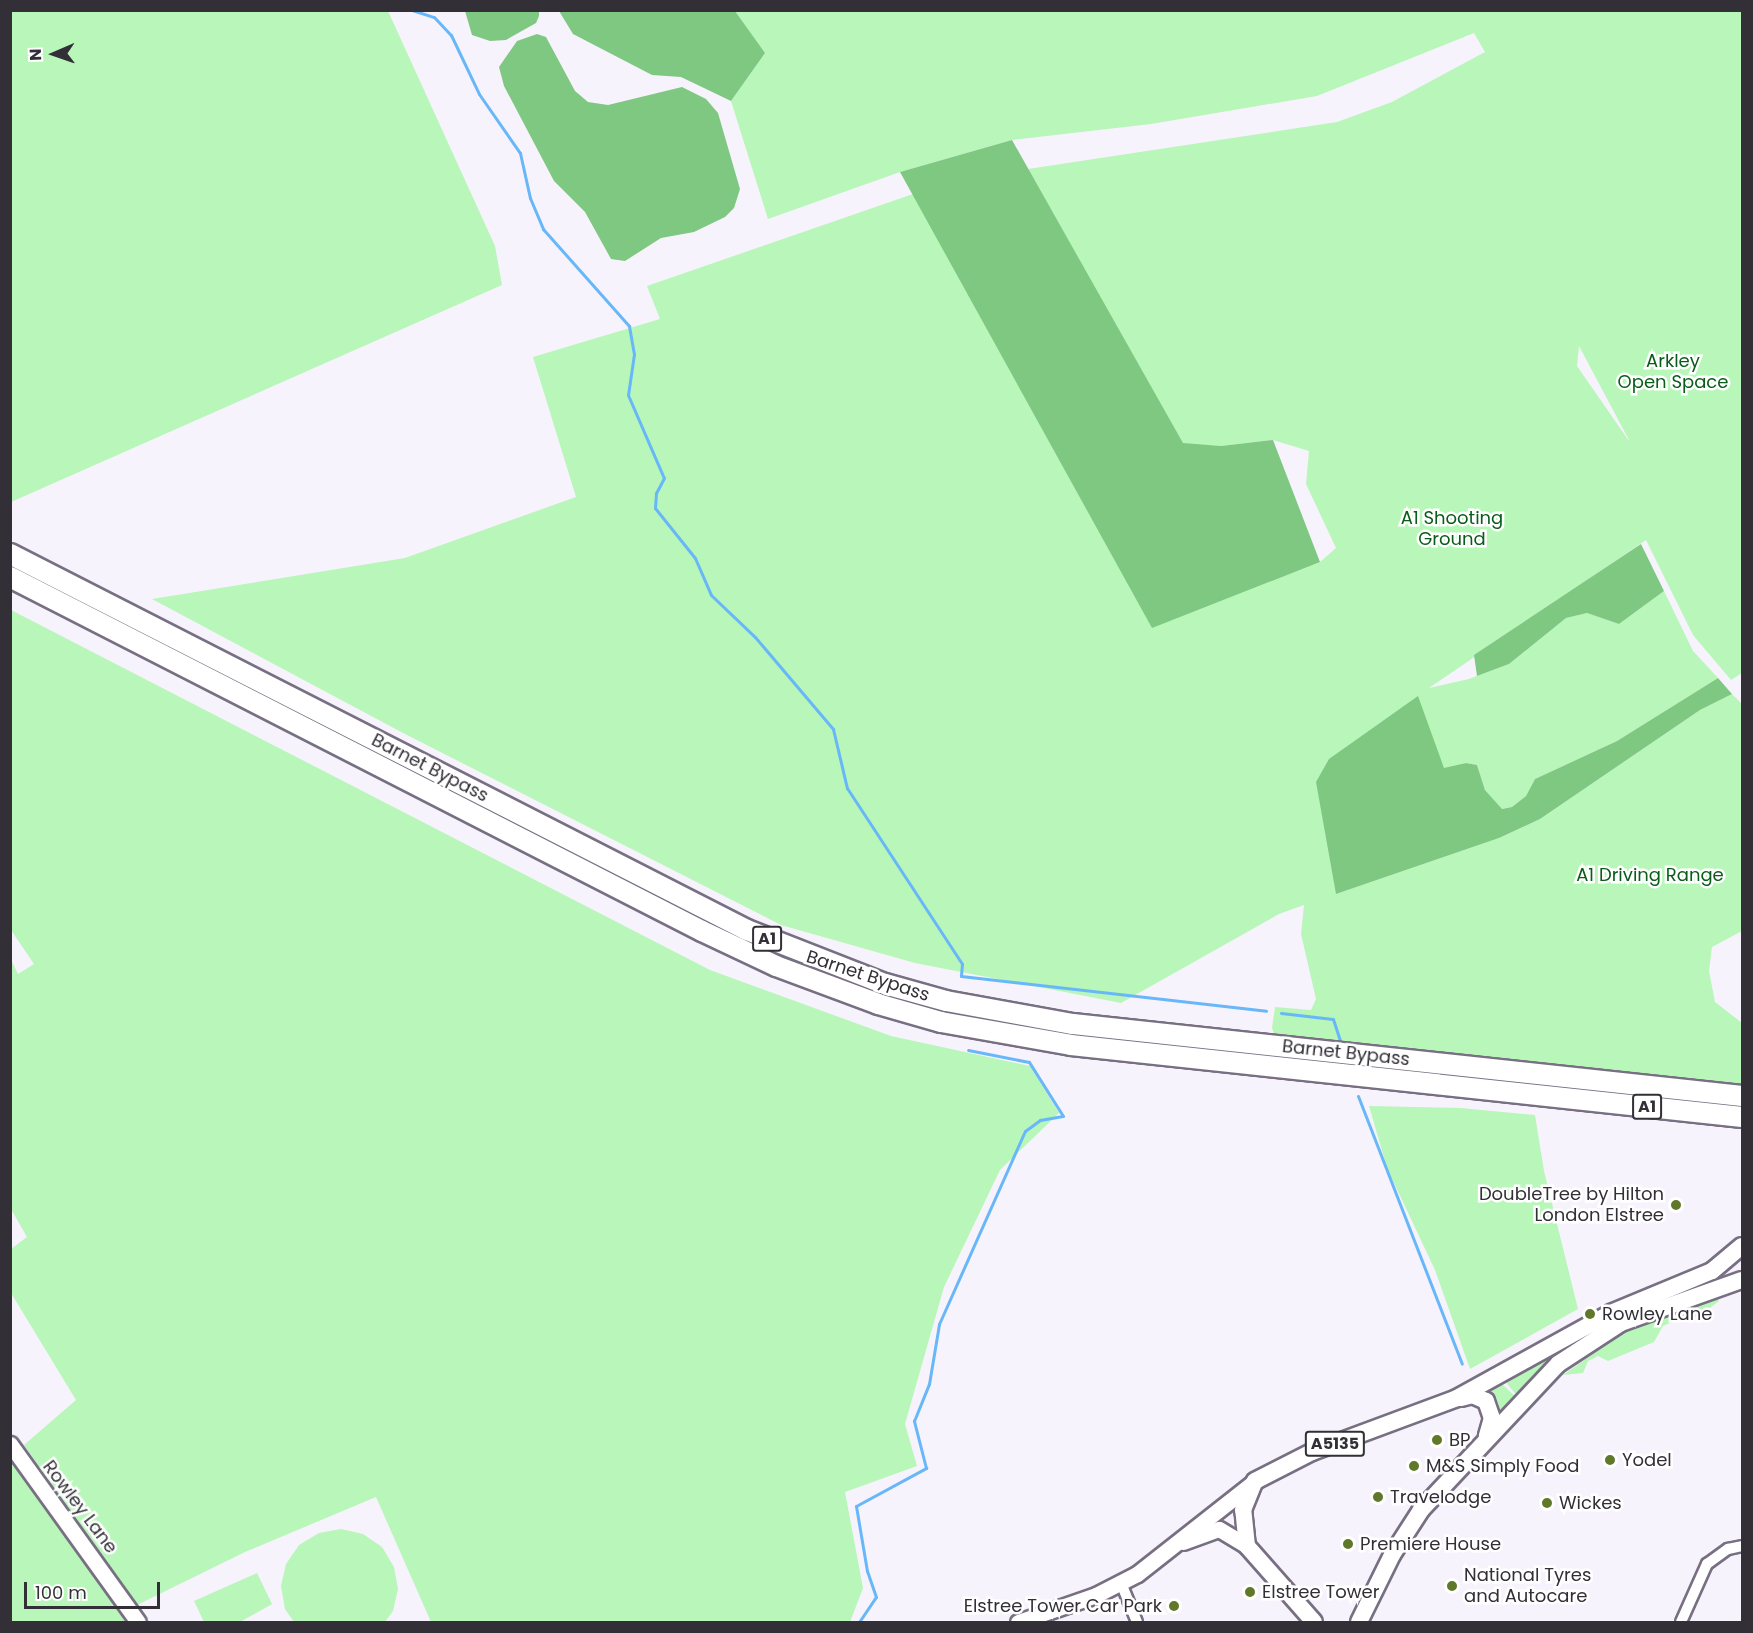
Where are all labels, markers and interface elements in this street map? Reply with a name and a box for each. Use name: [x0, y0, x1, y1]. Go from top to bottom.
north arrow: [24, 24, 84, 84]
text: N: [24, 48, 47, 61]
park label: Arkley Open Space: [1618, 351, 1728, 394]
park label: A1 Shooting Ground: [1401, 508, 1503, 550]
street label: Barnet Bypass: [368, 729, 492, 807]
park label: A1 Driving Range: [1576, 864, 1724, 886]
road number: A1: [752, 926, 782, 952]
street label: Barnet Bypass: [804, 946, 932, 1006]
street label: Barnet Bypass: [1281, 1036, 1411, 1070]
road number: A1: [1632, 1094, 1662, 1120]
place label: DoubleTree by Hilton London Elstree: [1479, 1184, 1664, 1226]
marker: DoubleTree by Hilton London Elstree: [1669, 1198, 1683, 1212]
place label: Rowley Lane: [1602, 1303, 1712, 1325]
marker: Rowley Lane: [1583, 1307, 1597, 1321]
place label: BP: [1449, 1429, 1470, 1451]
road number: A5135: [1304, 1431, 1366, 1457]
marker: BP: [1430, 1433, 1444, 1447]
place label: Yodel: [1622, 1449, 1672, 1471]
marker: Yodel: [1603, 1453, 1617, 1467]
place label: M&S Simply Food: [1426, 1455, 1580, 1477]
street label: Rowley Lane: [38, 1456, 122, 1558]
marker: M&S Simply Food: [1407, 1459, 1421, 1473]
place label: Travelodge: [1390, 1486, 1491, 1508]
marker: Travelodge: [1371, 1490, 1385, 1504]
place label: Wickes: [1559, 1492, 1622, 1514]
marker: Wickes: [1540, 1496, 1554, 1510]
place label: Premiere House: [1360, 1533, 1501, 1555]
marker: Premiere House: [1341, 1537, 1355, 1551]
place label: National Tyres and Autocare: [1464, 1565, 1591, 1608]
scale bar: [27, 1570, 164, 1608]
marker: National Tyres and Autocare: [1445, 1579, 1459, 1593]
text: 100 m: [35, 1580, 87, 1605]
place label: Elstree Tower: [1262, 1581, 1379, 1603]
marker: Elstree Tower: [1243, 1585, 1257, 1599]
place label: Elstree Tower Car Park: [964, 1595, 1162, 1617]
marker: Elstree Tower Car Park: [1167, 1599, 1181, 1613]

